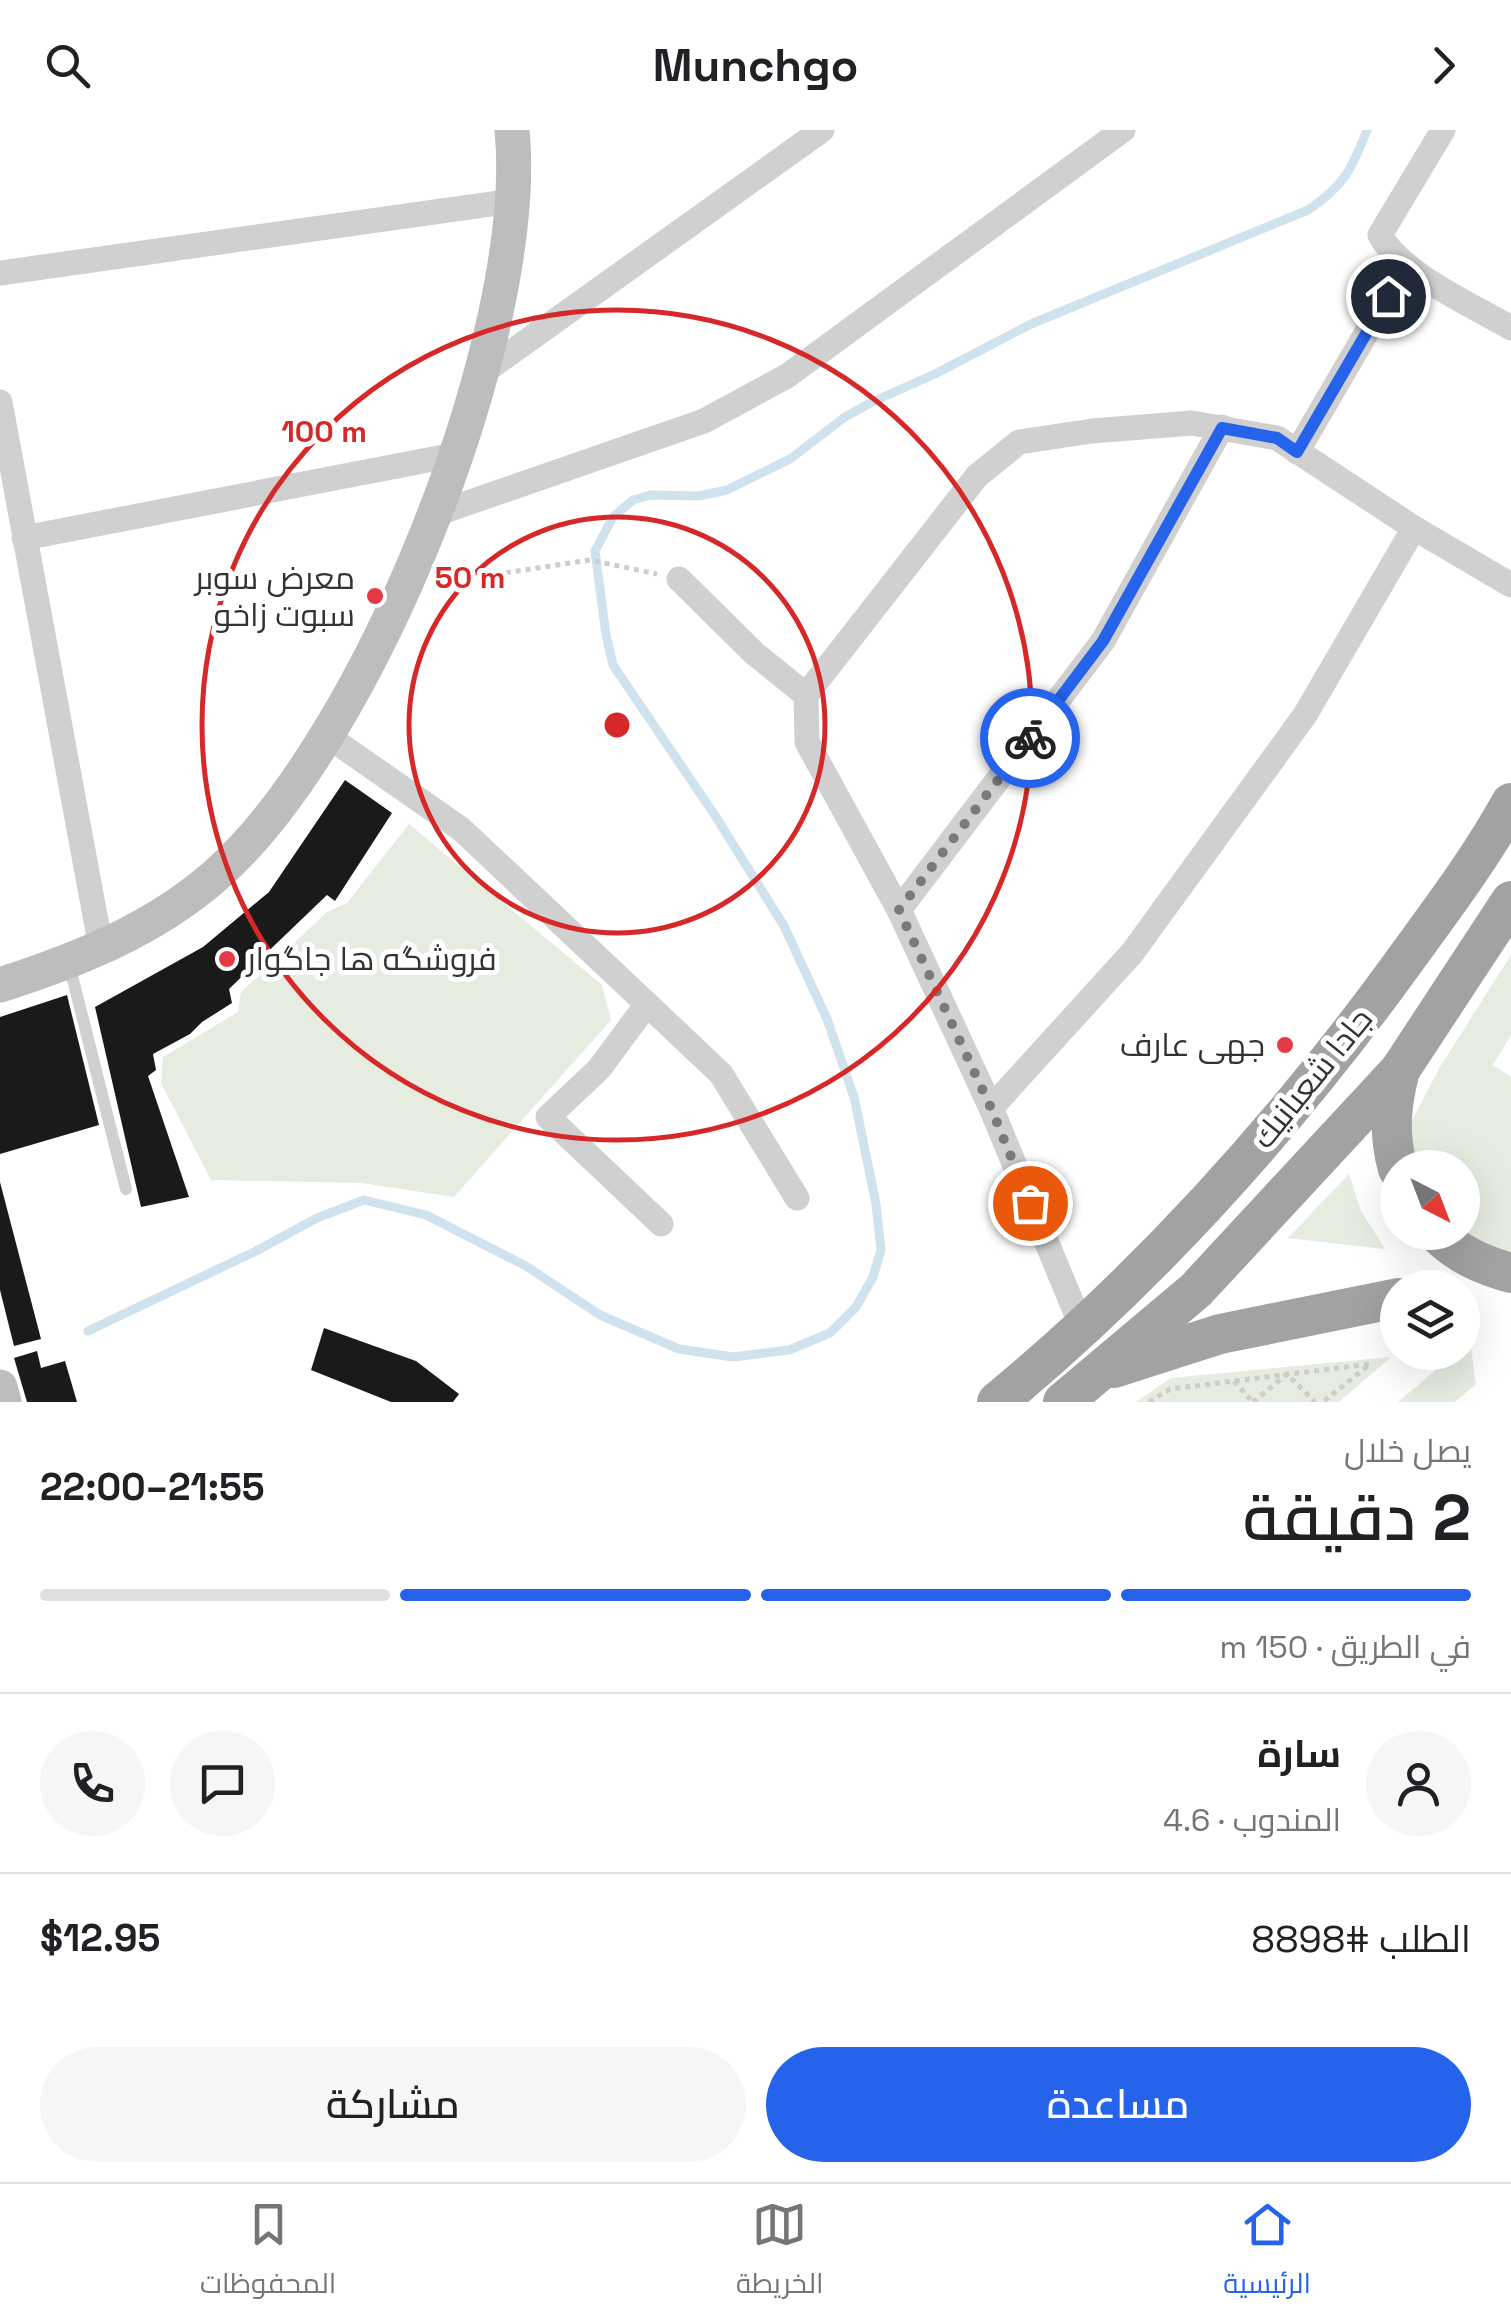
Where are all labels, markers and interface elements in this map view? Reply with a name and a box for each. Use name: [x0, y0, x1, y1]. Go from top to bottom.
text: Munchgo: [653, 37, 858, 94]
icon: search: [40, 38, 95, 93]
icon: forward: [1416, 38, 1471, 93]
pin: [1346, 254, 1431, 339]
icon: home: [1361, 269, 1416, 324]
text: 100 m: [281, 412, 367, 451]
place label: معرض سوبر سبوت زاخو: [193, 558, 355, 635]
text: 50 m: [435, 558, 505, 597]
marker: معرض سوبر سبوت زاخو: [364, 585, 386, 607]
courier: [980, 688, 1080, 788]
centre of rings: [599, 707, 635, 743]
icon: bike: [1003, 711, 1058, 766]
place label: فروشگه ها جاگوار: [245, 939, 497, 979]
marker: فروشگه ها جاگوار: [216, 948, 238, 970]
street label: جادا شعبانيك: [1243, 1000, 1381, 1156]
place label: جهى عارف: [1120, 1025, 1265, 1065]
marker: جهى عارف: [1274, 1034, 1296, 1056]
north arrow: [1380, 1150, 1480, 1250]
map controls: [1380, 1150, 1480, 1370]
pin: [988, 1161, 1073, 1246]
icon: bag: [1003, 1176, 1058, 1231]
button: layers: [1380, 1270, 1480, 1370]
text: يصل خلال: [1344, 1431, 1471, 1471]
text: 21:55–22:00: [40, 1463, 265, 1511]
text: 2 دقيقة: [1243, 1476, 1471, 1559]
text: في الطريق · 150 m: [1219, 1627, 1471, 1667]
text: سارة: [1258, 1730, 1341, 1778]
button: phone: [40, 1731, 145, 1836]
button: chat: [170, 1731, 275, 1836]
button: person: [1366, 1731, 1471, 1836]
text: المندوب · 4.6: [1163, 1800, 1341, 1840]
text: $12.95: [40, 1914, 160, 1962]
text: الطلب #8898: [1251, 1915, 1471, 1963]
button: مشاركة: [40, 2047, 746, 2162]
button: مساعدة: [766, 2047, 1471, 2162]
tab: المحفوظات: [200, 2197, 336, 2309]
tab: الخريطة: [736, 2197, 823, 2309]
tab: الرئيسية: [1223, 2197, 1311, 2309]

